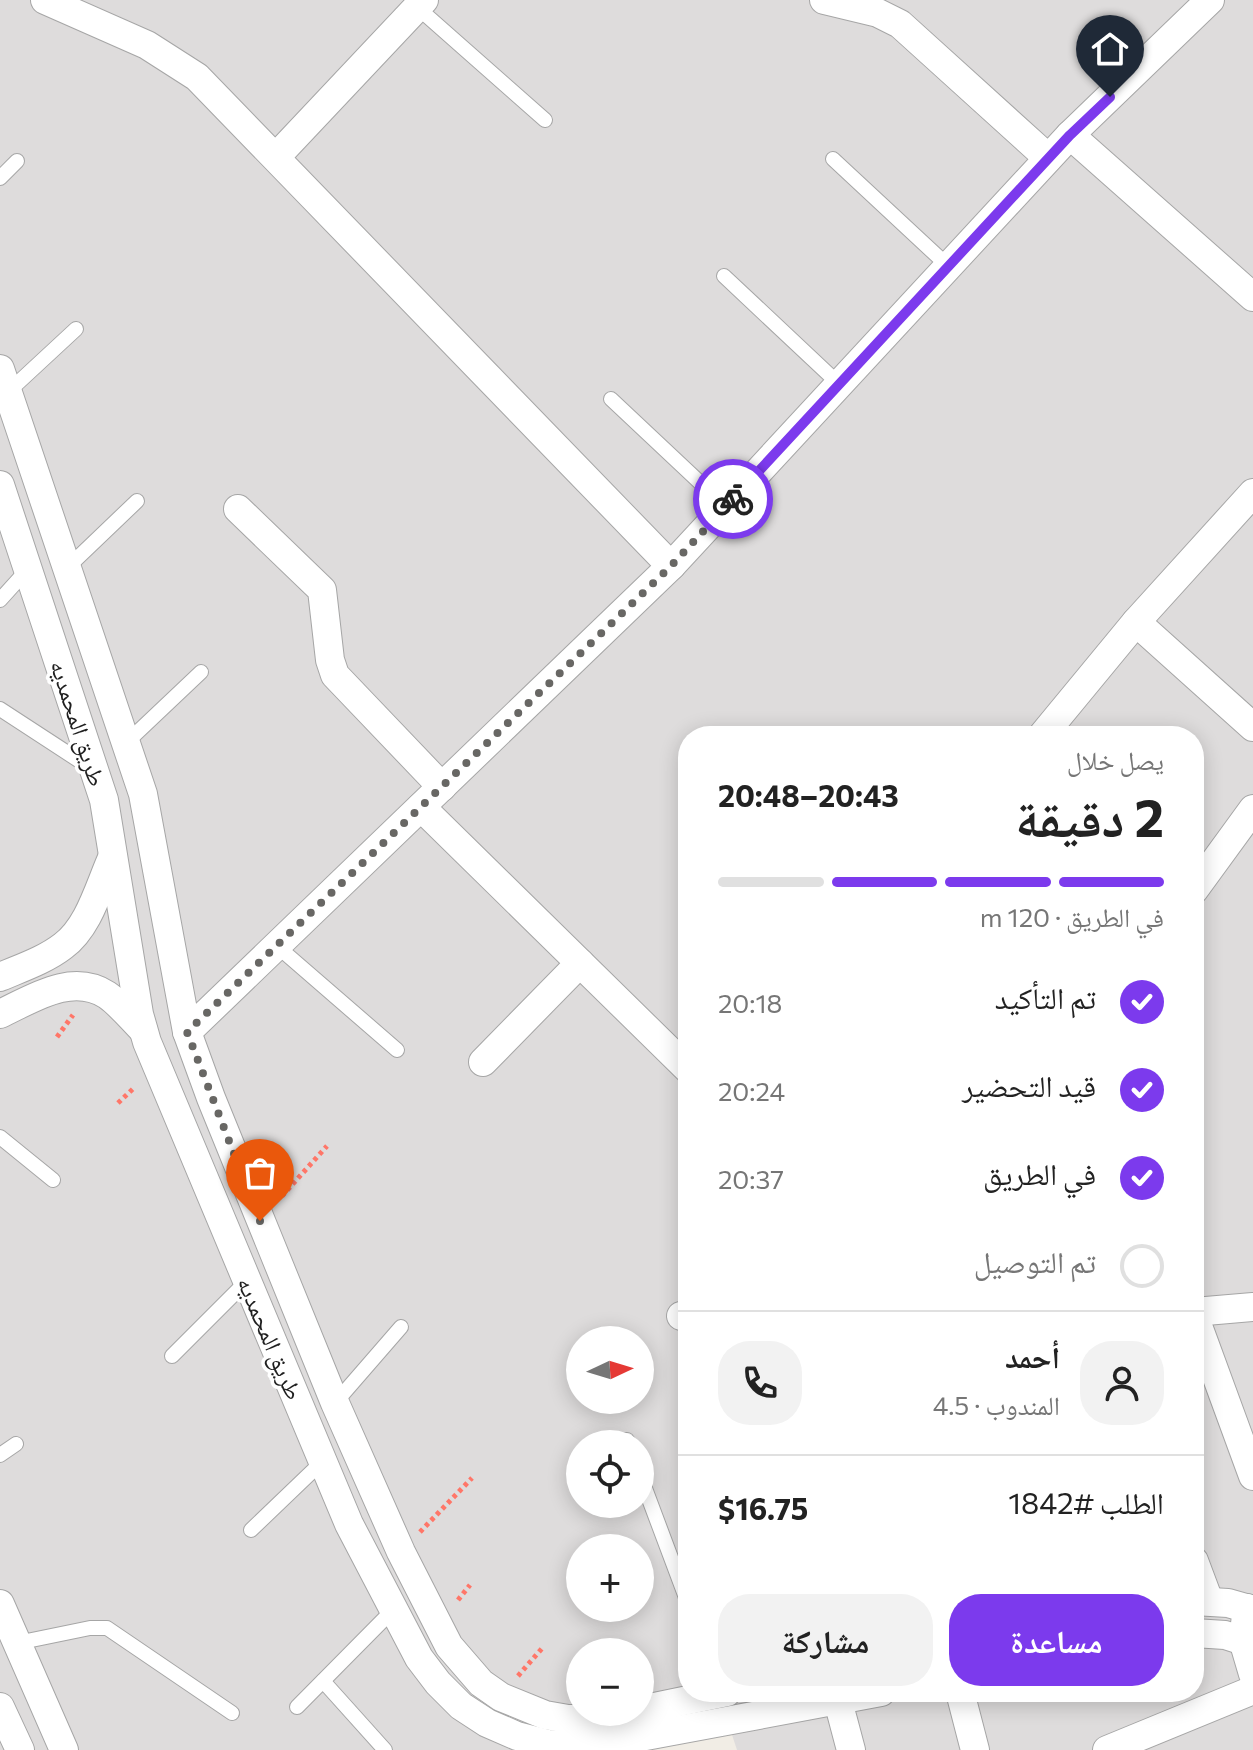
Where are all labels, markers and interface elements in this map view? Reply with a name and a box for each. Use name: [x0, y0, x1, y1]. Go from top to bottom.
pin: [1076, 15, 1144, 97]
icon: home: [1088, 27, 1132, 71]
courier: [693, 459, 773, 539]
icon: bike: [711, 477, 755, 521]
street label: طريق المحمديه: [44, 656, 113, 790]
text: يصل خلال: [1067, 744, 1164, 775]
text: 20:43–20:48: [718, 776, 899, 813]
text: 2 دقيقة: [1015, 784, 1164, 848]
text: في الطريق · 120 m: [980, 901, 1164, 932]
text: تم التأكيد: [995, 978, 1096, 1015]
icon: check: [1120, 980, 1164, 1024]
text: 20:18: [718, 987, 782, 1018]
text: قيد التحضير: [962, 1066, 1096, 1103]
icon: check: [1120, 1068, 1164, 1112]
text: 20:24: [718, 1075, 785, 1106]
pin: [226, 1139, 294, 1221]
icon: bag: [238, 1151, 282, 1195]
text: في الطريق: [983, 1154, 1096, 1191]
icon: check: [1120, 1156, 1164, 1200]
text: 20:37: [718, 1163, 784, 1194]
text: تم التوصيل: [974, 1242, 1096, 1279]
street label: طريق المحمديه: [231, 1272, 310, 1404]
north arrow: [566, 1326, 654, 1414]
map controls: [566, 1326, 654, 1726]
text: أحمد: [1005, 1337, 1060, 1374]
button: phone: [718, 1341, 802, 1425]
button: person: [1080, 1341, 1164, 1425]
text: المندوب · 4.5: [933, 1389, 1060, 1420]
button: locate: [566, 1430, 654, 1518]
text: الطلب #1842: [1008, 1483, 1164, 1520]
text: $16.75: [718, 1489, 808, 1526]
button: +: [566, 1534, 654, 1622]
button: مشاركة: [718, 1594, 933, 1686]
button: مساعدة: [949, 1594, 1164, 1686]
button: −: [566, 1638, 654, 1726]

